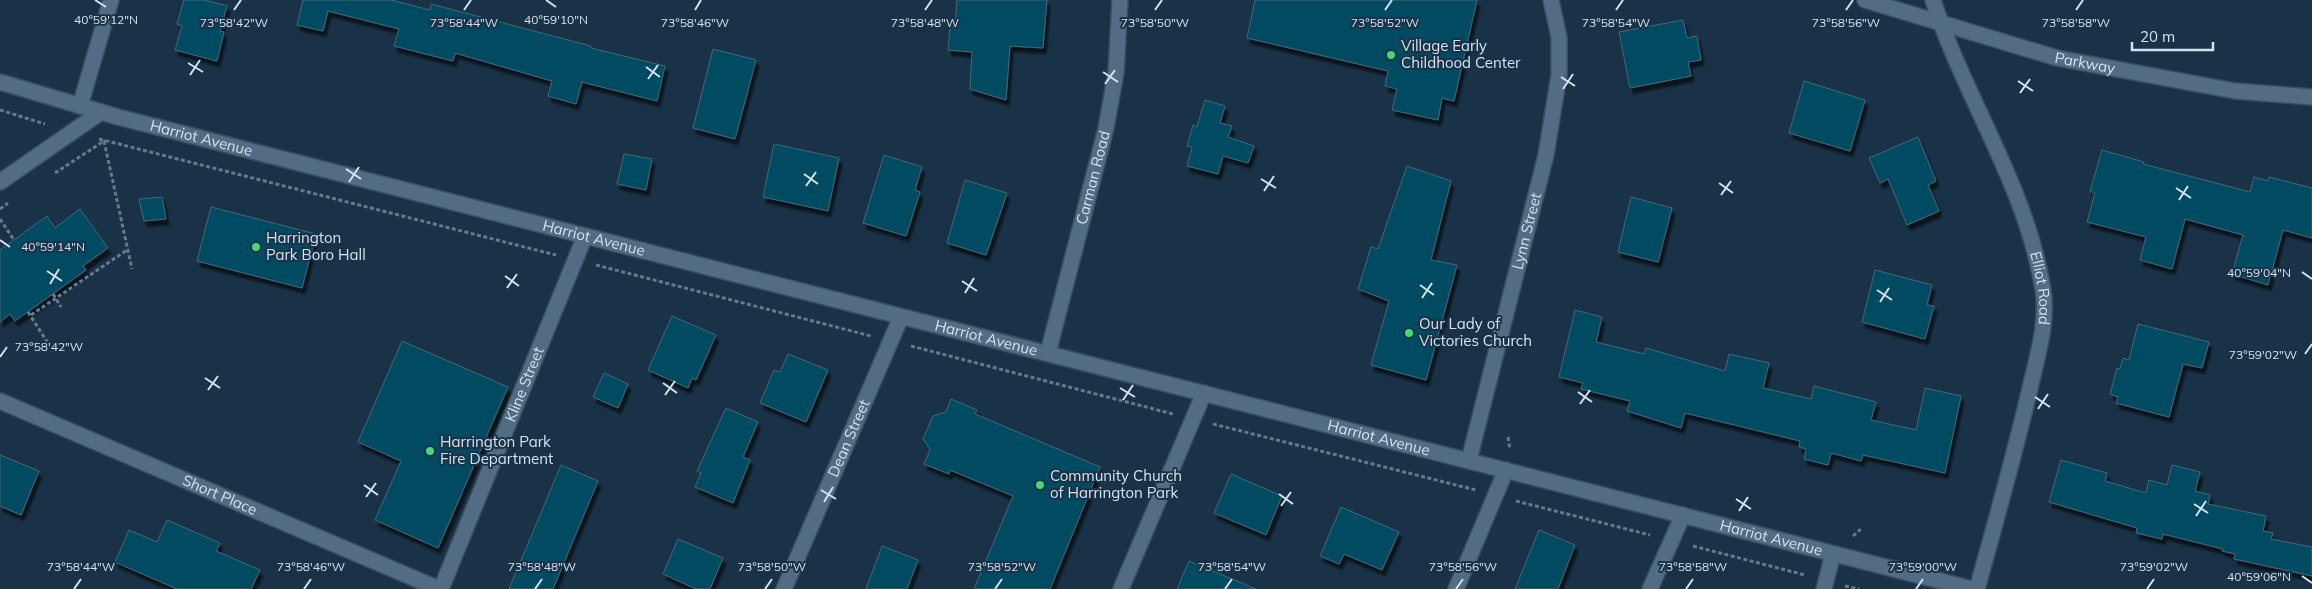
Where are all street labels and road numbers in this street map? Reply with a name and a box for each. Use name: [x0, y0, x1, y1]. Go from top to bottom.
street label: Parkway: [2053, 48, 2117, 78]
street label: Harriot Avenue: [148, 116, 255, 160]
street label: Carman Road: [1071, 129, 1114, 227]
street label: Lynn Street: [1507, 191, 1545, 271]
street label: Harriot Avenue: [541, 215, 647, 260]
street label: Elliot Road: [2026, 249, 2054, 326]
street label: Harriot Avenue: [933, 315, 1040, 360]
street label: Kline Street: [500, 344, 548, 424]
street label: Dean Street: [823, 396, 873, 480]
street label: Harriot Avenue: [1326, 415, 1432, 460]
street label: Short Place: [180, 470, 260, 519]
street label: Harriot Avenue: [1718, 515, 1825, 560]

